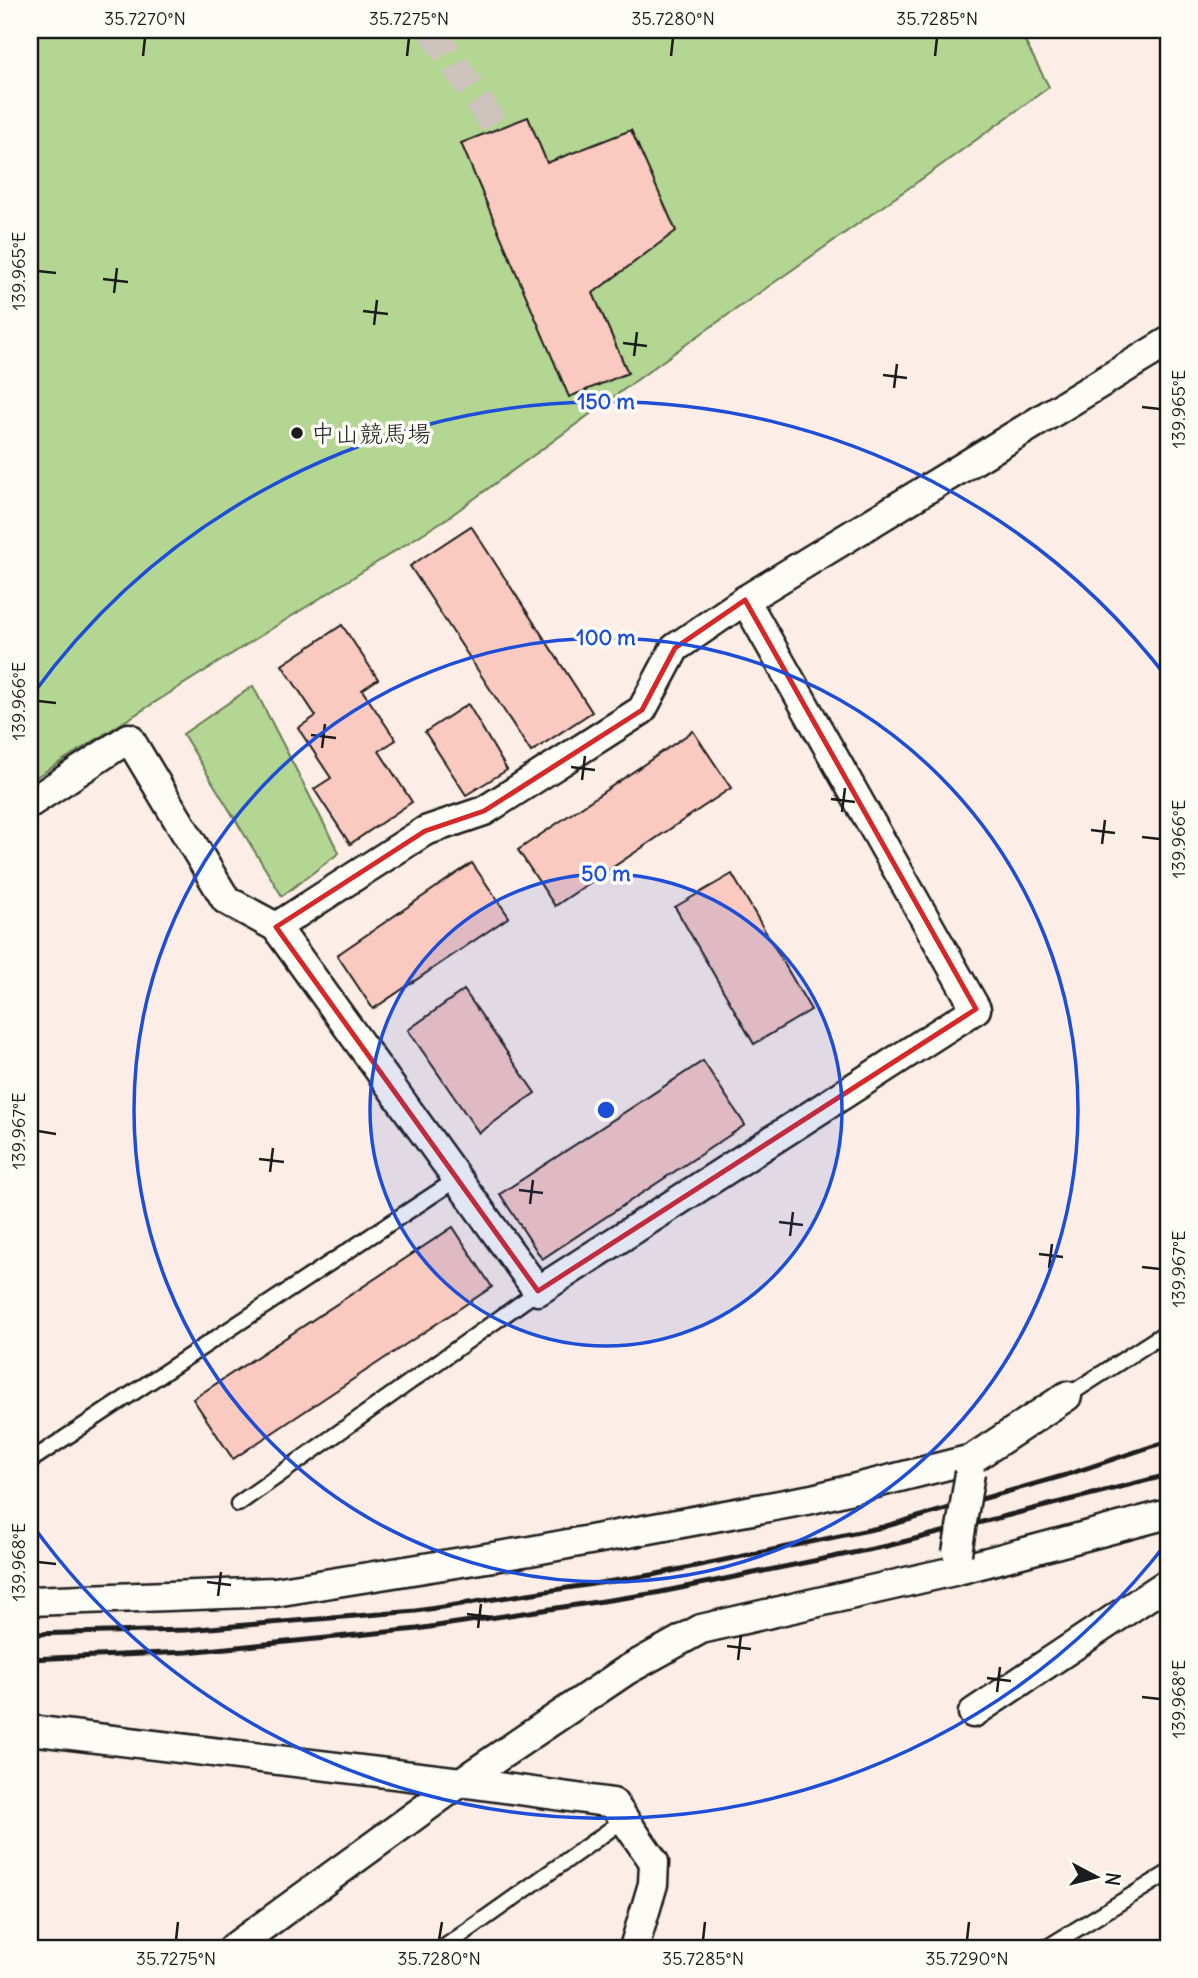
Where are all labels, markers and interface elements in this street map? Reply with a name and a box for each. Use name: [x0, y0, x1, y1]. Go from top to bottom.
text: 35.7270°N: [104, 7, 186, 30]
text: 35.7275°N: [369, 7, 449, 30]
text: 35.7280°N: [631, 7, 715, 30]
text: 35.7285°N: [896, 7, 978, 30]
text: 139.965°E: [7, 232, 30, 310]
text: 139.965°E: [1167, 370, 1190, 448]
text: 150 m: [577, 388, 635, 415]
place label: 中山競馬場: [311, 418, 431, 448]
marker: 中山競馬場: [289, 425, 305, 441]
text: 100 m: [576, 624, 636, 651]
text: 139.966°E: [7, 662, 30, 740]
text: 139.966°E: [1167, 800, 1190, 878]
text: 50 m: [581, 860, 631, 887]
text: 139.967°E: [7, 1092, 30, 1170]
centre of rings: [594, 1098, 618, 1122]
text: 139.967°E: [1167, 1230, 1190, 1308]
text: 139.968°E: [7, 1523, 30, 1601]
text: 139.968°E: [1167, 1660, 1190, 1738]
north arrow: [1062, 1842, 1132, 1912]
text: N: [1100, 1871, 1126, 1887]
text: 35.7275°N: [136, 1947, 216, 1970]
text: 35.7280°N: [397, 1947, 481, 1970]
text: 35.7285°N: [662, 1947, 744, 1970]
text: 35.7290°N: [925, 1947, 1009, 1970]

